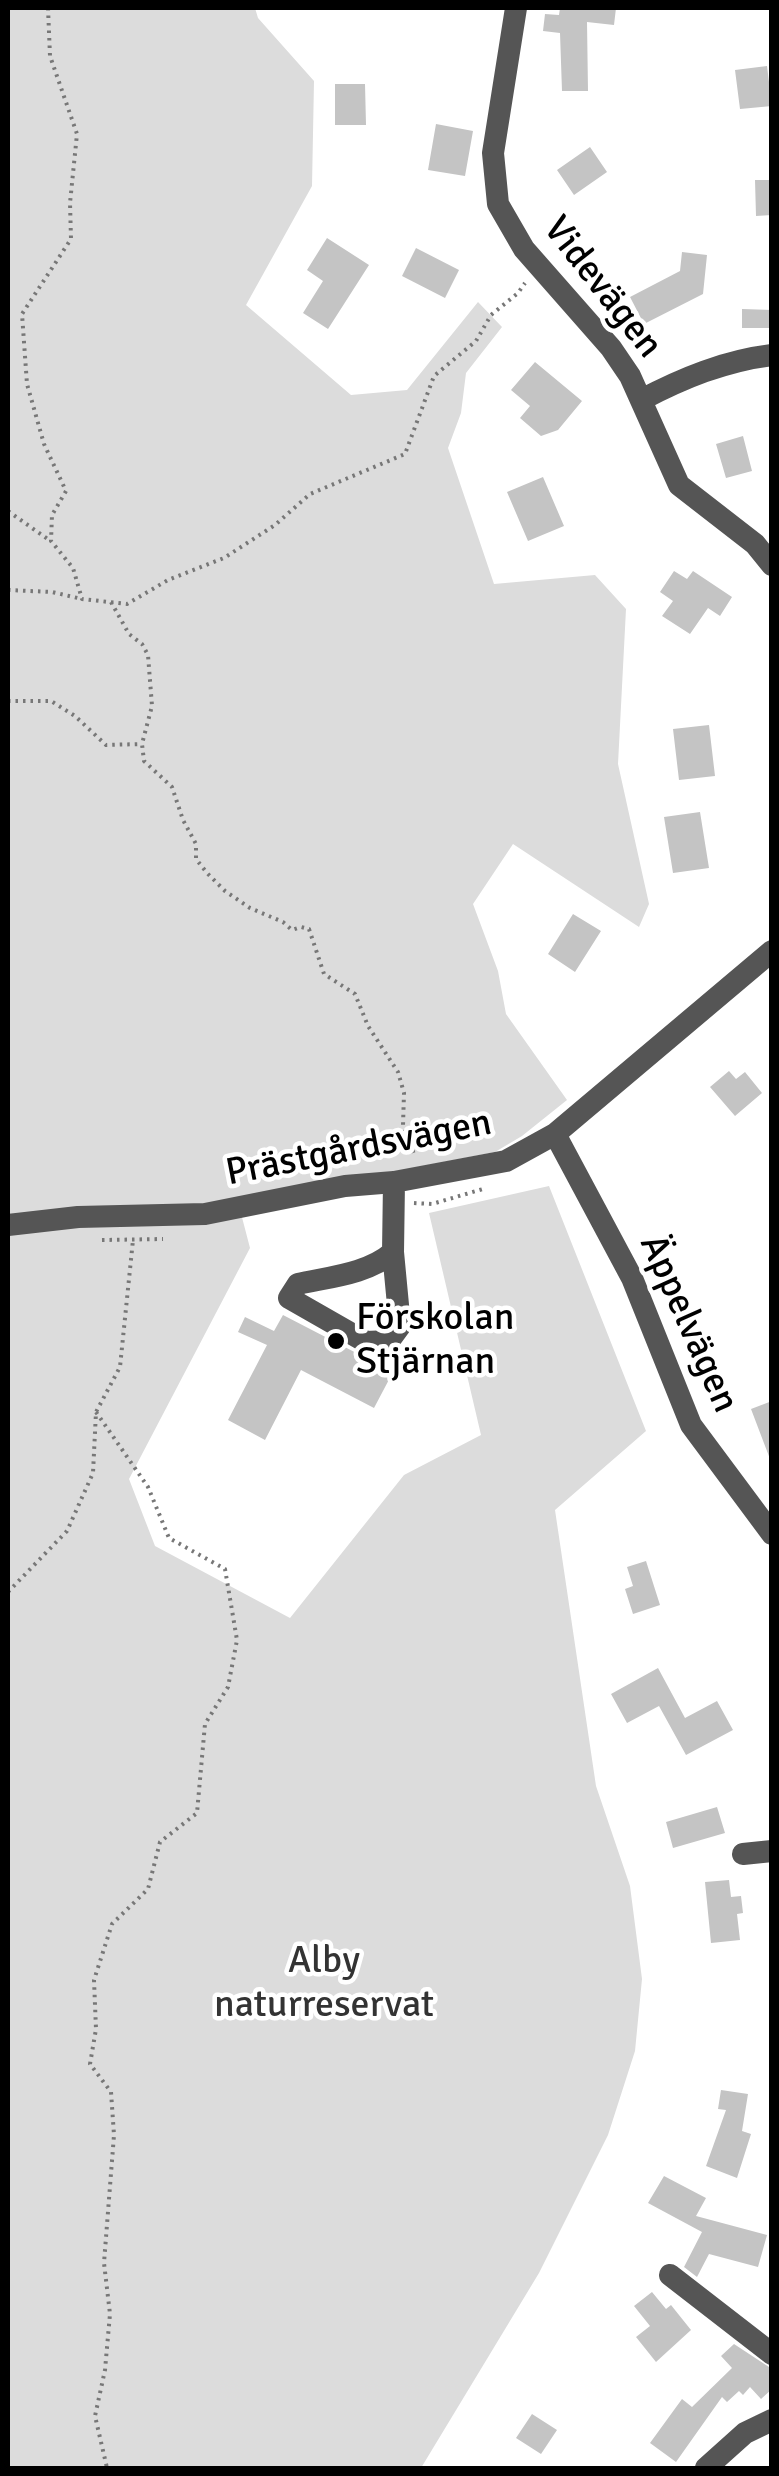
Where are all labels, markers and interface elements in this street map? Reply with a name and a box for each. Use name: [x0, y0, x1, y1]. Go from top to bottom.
street label: Videvägen: [533, 208, 671, 368]
street label: Prästgårdsvägen: [222, 1101, 496, 1197]
street label: Äppelvägen: [629, 1228, 747, 1420]
place label: Förskolan Stjärnan: [356, 1296, 514, 1386]
marker: Förskolan Stjärnan: [325, 1330, 347, 1352]
park label: Alby naturreservat: [214, 1939, 434, 2028]

